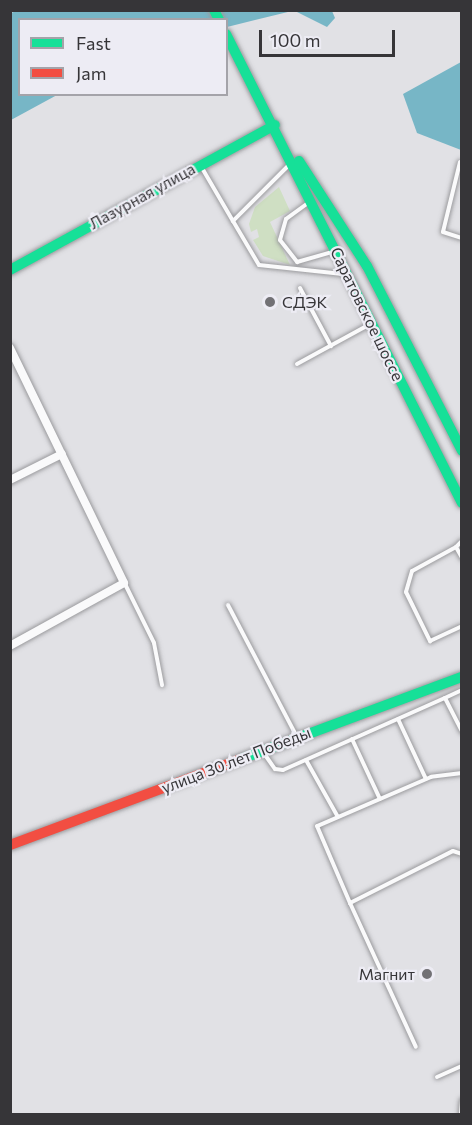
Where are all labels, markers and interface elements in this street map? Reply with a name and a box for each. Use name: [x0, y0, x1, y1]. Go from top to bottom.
legend: [18, 18, 228, 96]
scale bar: [262, 18, 398, 56]
text: 100 m: [270, 29, 320, 51]
text: Fast: [76, 32, 111, 54]
text: Jam: [76, 62, 106, 84]
street label: Лазурная улица: [86, 159, 198, 233]
street label: Саратовское шоссе: [326, 244, 408, 384]
place label: СДЭК: [282, 292, 327, 312]
marker: СДЭК: [263, 295, 277, 309]
street label: улица 30 лет Победы: [159, 723, 313, 797]
place label: Магнит: [359, 964, 415, 984]
marker: Магнит: [420, 967, 434, 981]

